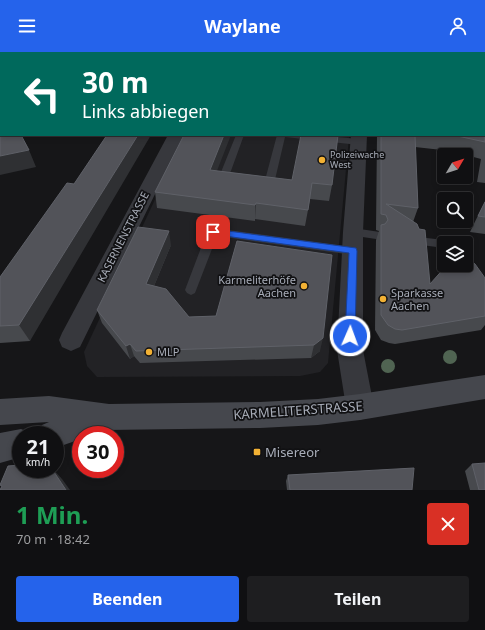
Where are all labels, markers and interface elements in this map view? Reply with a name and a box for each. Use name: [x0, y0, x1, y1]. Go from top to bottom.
text: Waylane: [204, 14, 281, 38]
icon: menu: [16, 15, 38, 37]
icon: person: [447, 15, 469, 37]
text: 30 m: [82, 63, 149, 101]
icon: left: [16, 68, 68, 120]
text: Links abbiegen: [82, 99, 210, 123]
place label: Polizeiwache West: [330, 148, 384, 171]
north arrow: [437, 148, 473, 184]
map controls: [437, 148, 473, 272]
marker: Polizeiwache West: [317, 155, 327, 165]
street label: KASERNENSTRASSE: [93, 189, 152, 285]
button: search: [437, 192, 473, 228]
pin: [196, 215, 230, 249]
icon: arrive: [202, 221, 224, 243]
button: layers: [437, 236, 473, 272]
place label: Karmeliterhöfe Aachen: [218, 272, 296, 300]
marker: Karmeliterhöfe Aachen: [299, 281, 309, 291]
place label: Sparkasse Aachen: [391, 285, 443, 313]
marker: Sparkasse Aachen: [378, 294, 388, 304]
position arrow: [329, 315, 371, 357]
place label: MLP: [157, 344, 180, 359]
marker: MLP: [144, 347, 154, 357]
street label: KARMELITERSTRASSE: [233, 397, 363, 423]
speed limit sign: 30: [72, 426, 124, 478]
text: 21: [27, 433, 49, 460]
place label: Misereor: [265, 443, 320, 461]
marker: Misereor: [252, 447, 262, 457]
text: km/h: [26, 455, 50, 469]
text: 1 Min.: [16, 498, 88, 531]
button: close: [427, 503, 469, 545]
text: 70 m · 18:42: [16, 530, 90, 548]
button: Beenden: [16, 576, 239, 622]
button: Teilen: [247, 576, 469, 622]

